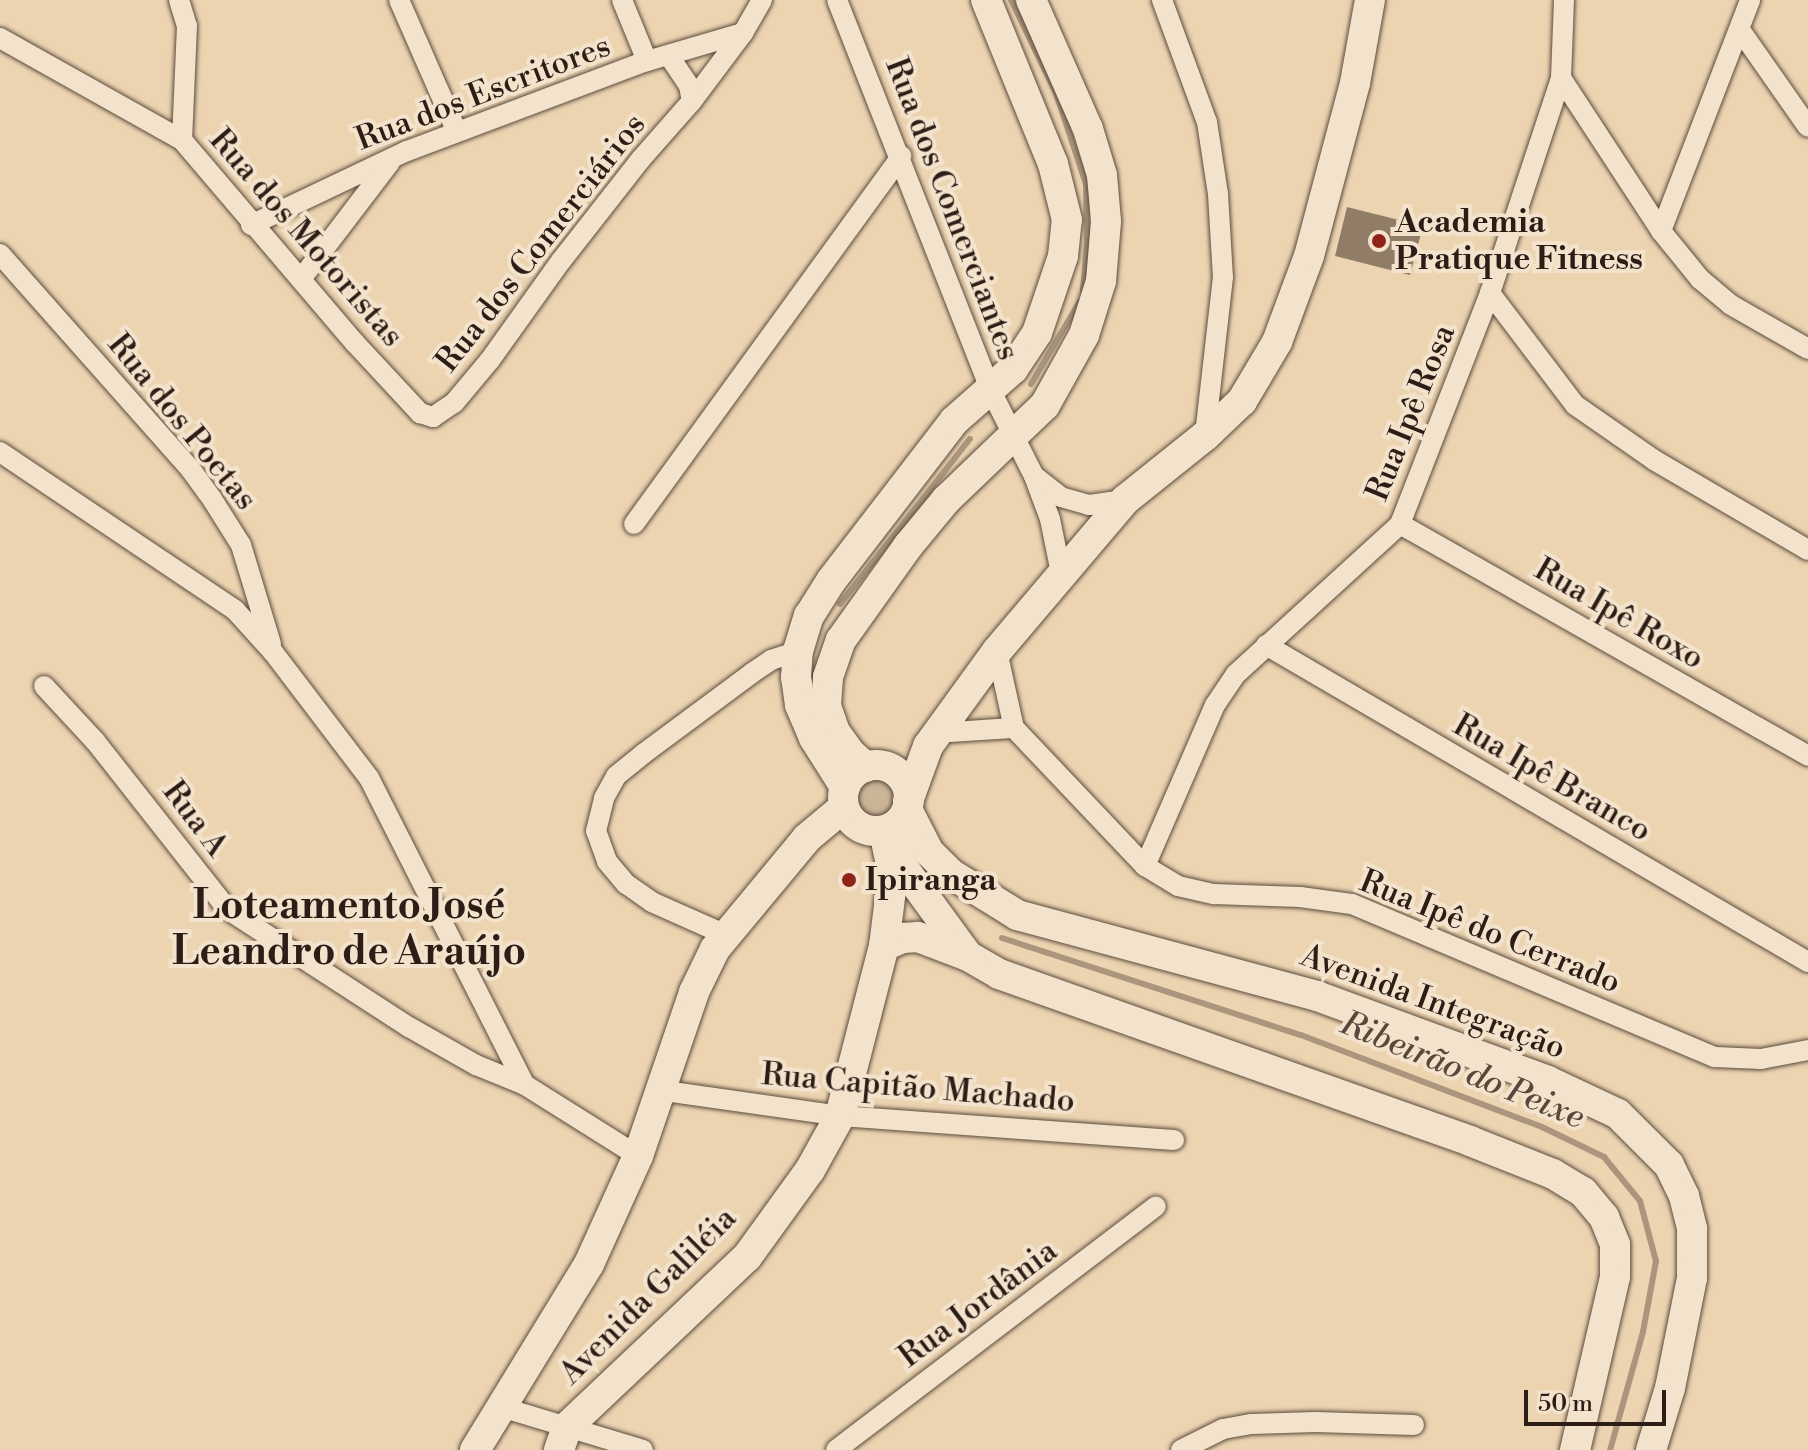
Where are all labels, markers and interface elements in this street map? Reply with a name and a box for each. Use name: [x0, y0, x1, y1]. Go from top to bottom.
street label: Rua dos Escritores: [350, 27, 616, 159]
street label: Rua dos Comerciantes: [877, 52, 1027, 366]
street label: Rua dos Comerciários: [428, 106, 654, 380]
street label: Rua dos Motoristas: [201, 121, 411, 355]
place label: Academia Pratique Fitness: [1395, 204, 1643, 279]
marker: Academia Pratique Fitness: [1370, 232, 1388, 250]
street label: Rua Ipê Rosa: [1358, 319, 1464, 507]
street label: Rua dos Poetas: [99, 326, 265, 518]
street label: Rua Ipê Roxo: [1528, 550, 1710, 678]
street label: Rua Ipê Branco: [1446, 706, 1658, 850]
street label: Rua A: [154, 773, 236, 865]
place label: Ipiranga: [865, 861, 997, 899]
street label: Rua Ipê do Cerrado: [1354, 862, 1626, 1002]
marker: Ipiranga: [840, 871, 858, 889]
district label: Loteamento José Leandro de Araújo: [172, 882, 526, 976]
street label: Avenida Integração: [1296, 936, 1570, 1068]
water label: Ribeirão do Peixe: [1334, 1003, 1590, 1139]
street label: Rua Capitão Machado: [760, 1055, 1076, 1121]
street label: Avenida Galiléia: [551, 1199, 745, 1393]
street label: Rua Jordânia: [891, 1232, 1065, 1376]
scale bar: [1528, 1374, 1670, 1424]
text: 50 m: [1538, 1389, 1593, 1419]

